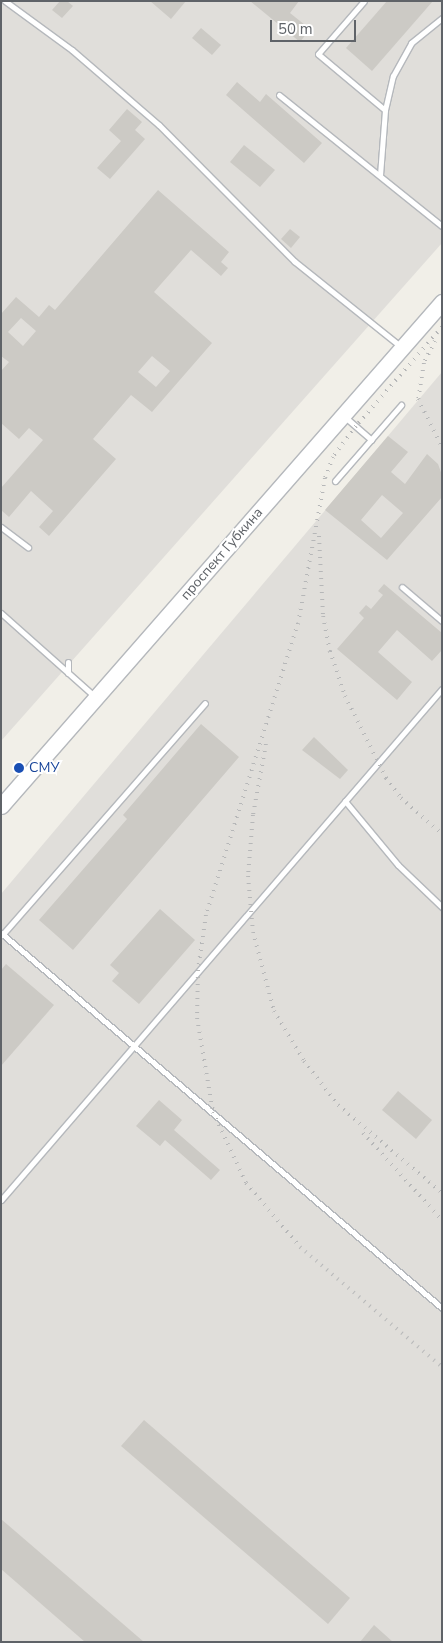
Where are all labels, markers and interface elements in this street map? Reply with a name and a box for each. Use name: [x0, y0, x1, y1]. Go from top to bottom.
scale bar: [273, 10, 359, 42]
text: 50 m: [278, 19, 313, 39]
street label: проспект Губкина: [177, 504, 267, 604]
place label: СМУ: [29, 760, 59, 776]
marker: СМУ: [13, 762, 25, 774]

